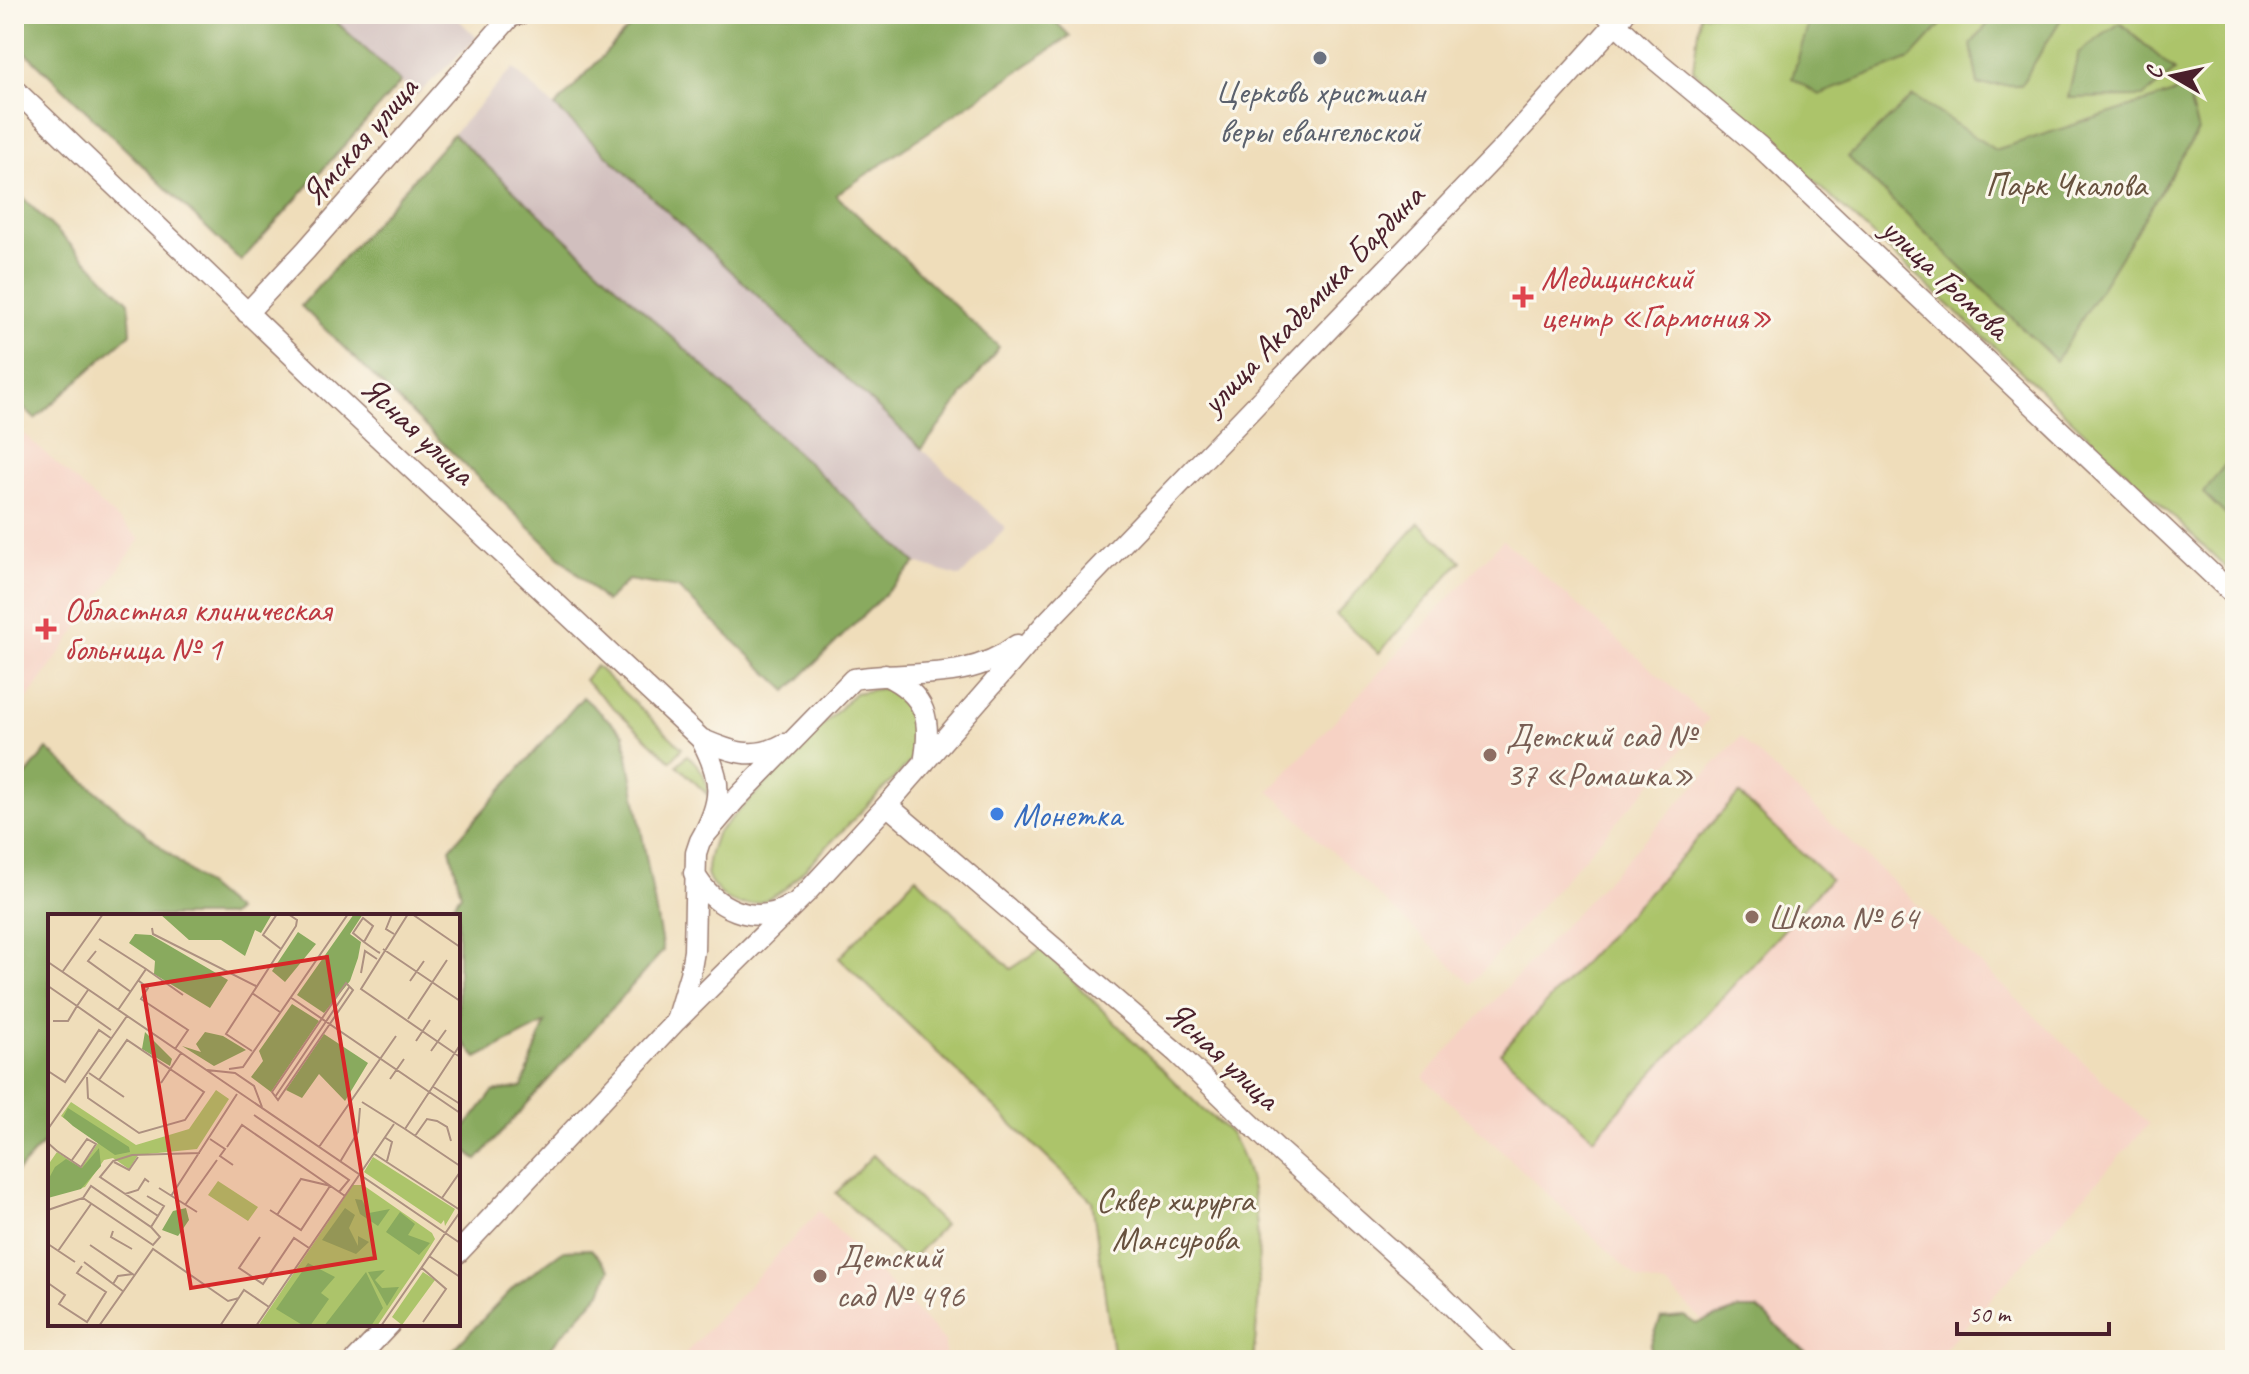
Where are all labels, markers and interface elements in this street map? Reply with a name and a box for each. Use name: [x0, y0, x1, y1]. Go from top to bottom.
north arrow: [2133, 36, 2213, 116]
marker: Церковь христиан веры евангельской: [1311, 49, 1329, 67]
text: С: [2140, 62, 2169, 81]
street label: Ямская улица: [291, 66, 428, 214]
place label: Церковь христиан веры евангельской: [1215, 70, 1428, 152]
park label: Парк Чкалова: [1985, 163, 2149, 206]
street label: улица Академика Бардина: [1190, 173, 1434, 425]
street label: улица Громова: [1871, 206, 2022, 351]
place label: Медицинский центр «Гармония»: [1541, 256, 1772, 338]
marker: Медицинский центр «Гармония»: [1512, 286, 1534, 308]
street label: Ясная улица: [352, 366, 486, 495]
place label: Областная клиническая больница № 1: [64, 588, 334, 670]
marker: Областная клиническая больница № 1: [35, 618, 57, 640]
place label: Детский сад № 37 «Ромашка»: [1506, 714, 1700, 796]
marker: Детский сад № 37 «Ромашка»: [1481, 746, 1499, 764]
place label: Монетка: [1013, 793, 1125, 836]
marker: Монетка: [988, 805, 1006, 823]
place label: Школа № 64: [1768, 896, 1922, 939]
marker: Школа № 64: [1743, 908, 1761, 926]
inset map: [48, 914, 460, 1326]
street label: Ясная улица: [1157, 991, 1291, 1120]
park label: Сквер хирурга Мансурова: [1096, 1178, 1256, 1260]
place label: Детский сад № 496: [836, 1235, 966, 1317]
marker: Детский сад № 496: [811, 1267, 829, 1285]
scale bar: [1957, 1286, 2109, 1336]
text: 50 m: [1969, 1299, 2012, 1329]

